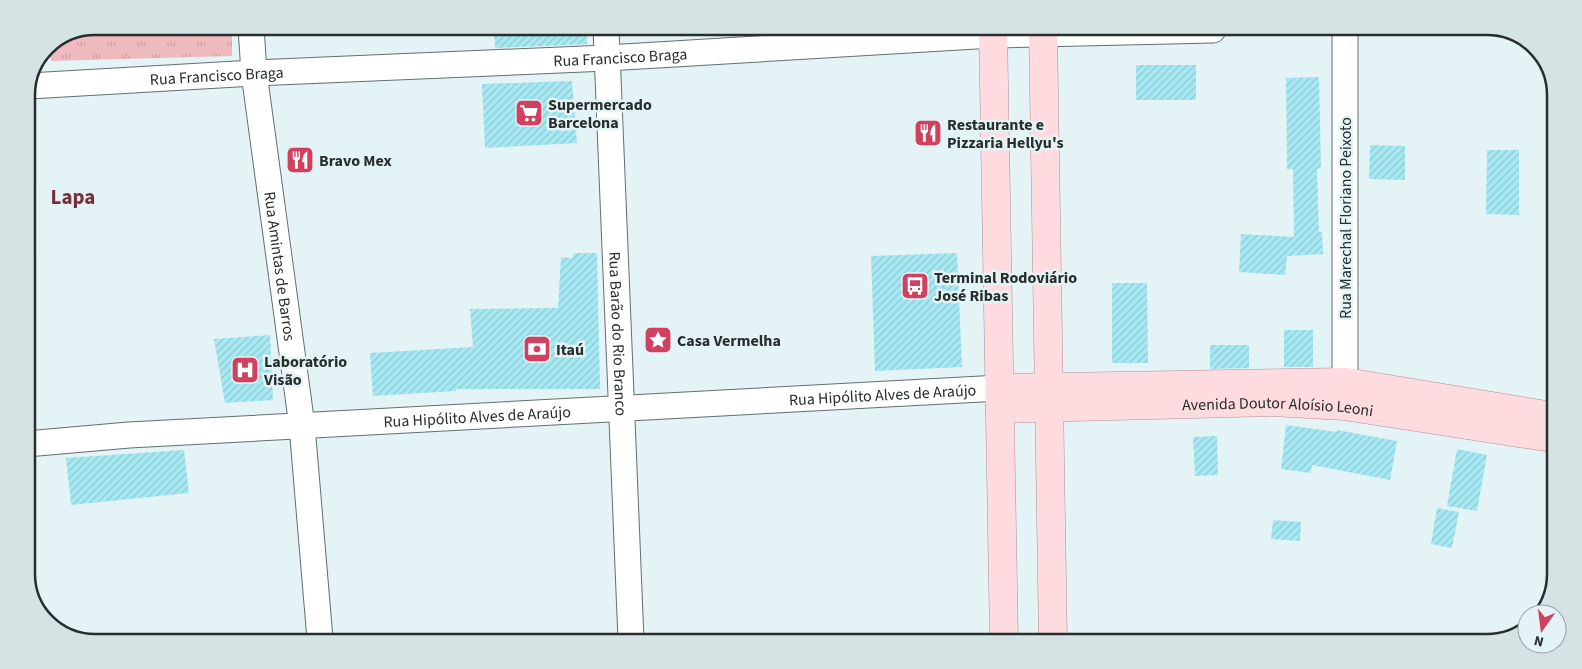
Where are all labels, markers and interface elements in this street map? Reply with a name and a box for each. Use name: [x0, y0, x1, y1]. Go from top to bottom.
street label: Rua Francisco Braga: [553, 43, 688, 72]
street label: Rua Francisco Braga: [149, 62, 284, 91]
place label: Supermercado Barcelona: [548, 94, 652, 134]
supermarket icon: Supermercado Barcelona: [514, 98, 544, 128]
place label: Restaurante e Pizzaria Hellyu's: [947, 114, 1064, 154]
street label: Rua Marechal Floriano Peixoto: [1335, 117, 1357, 319]
restaurant icon: Restaurante e Pizzaria Hellyu's: [913, 118, 943, 148]
restaurant icon: Bravo Mex: [285, 145, 315, 175]
place label: Bravo Mex: [319, 150, 392, 172]
district label: Lapa: [51, 182, 95, 212]
street label: Rua Amintas de Barros: [258, 190, 300, 343]
street label: Rua Barão do Rio Branco: [603, 251, 632, 416]
place label: Terminal Rodoviário José Ribas: [934, 267, 1077, 307]
bus stop icon: Terminal Rodoviário José Ribas: [900, 271, 930, 301]
place icon: Casa Vermelha: [643, 325, 673, 355]
place label: Casa Vermelha: [677, 330, 781, 352]
bank icon: Itaú: [522, 334, 552, 364]
place label: Itaú: [556, 339, 584, 361]
place label: Laboratório Visão: [263, 351, 347, 391]
hospital icon: Laboratório Visão: [230, 355, 260, 385]
street label: Rua Hipólito Alves de Araújo: [788, 379, 977, 411]
street label: Avenida Doutor Aloísio Leoni: [1182, 392, 1375, 422]
street label: Rua Hipólito Alves de Araújo: [383, 401, 571, 433]
north arrow: [1517, 604, 1567, 654]
text: N: [1532, 630, 1546, 651]

